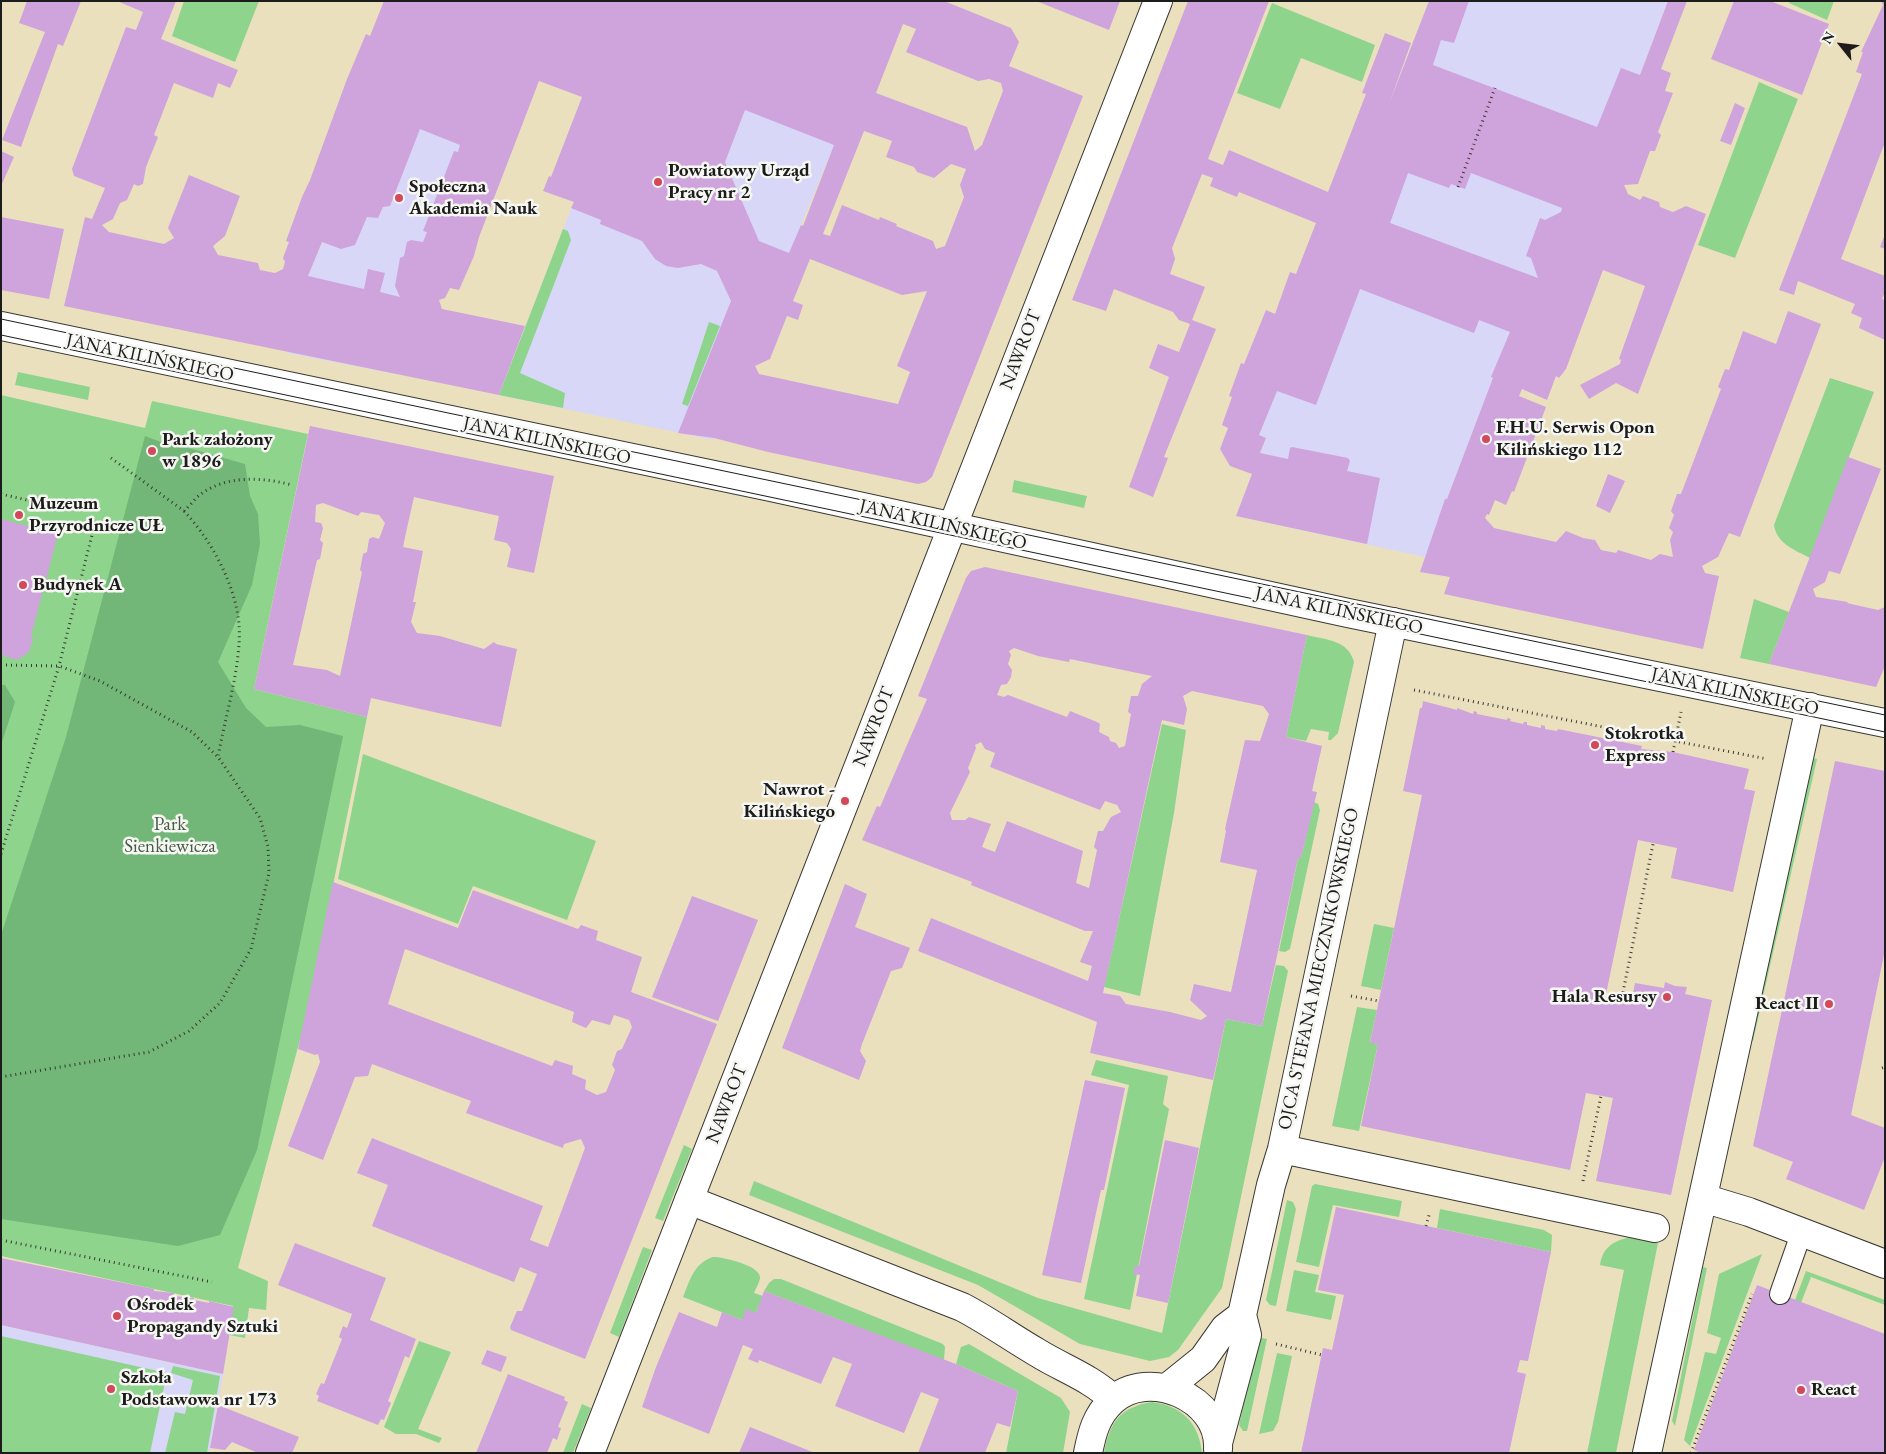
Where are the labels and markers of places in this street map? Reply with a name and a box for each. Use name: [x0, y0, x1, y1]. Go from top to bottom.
place label: Powiatowy Urząd Pracy nr 2: [668, 160, 810, 204]
place label: Społeczna Akademia Nauk: [409, 176, 537, 220]
marker: Powiatowy Urząd Pracy nr 2: [652, 176, 664, 188]
marker: Społeczna Akademia Nauk: [393, 192, 405, 204]
place label: F.H.U. Serwis Opon Kilińskiego 112: [1496, 417, 1655, 461]
place label: Park założony w 1896: [162, 429, 273, 473]
marker: F.H.U. Serwis Opon Kilińskiego 112: [1480, 433, 1492, 445]
marker: Park założony w 1896: [146, 445, 158, 457]
place label: Muzeum Przyrodnicze UŁ: [29, 493, 164, 537]
marker: Muzeum Przyrodnicze UŁ: [13, 509, 25, 521]
place label: Budynek A: [33, 574, 122, 596]
marker: Budynek A: [17, 579, 29, 591]
place label: Stokrotka Express: [1605, 723, 1684, 767]
marker: Stokrotka Express: [1589, 739, 1601, 751]
place label: Nawrot - Kilińskiego: [743, 779, 835, 823]
marker: Nawrot - Kilińskiego: [839, 795, 851, 807]
place label: Hala Resursy: [1552, 986, 1657, 1008]
marker: Hala Resursy: [1661, 991, 1673, 1003]
place label: React II: [1755, 993, 1819, 1015]
marker: React II: [1823, 998, 1835, 1010]
place label: Ośrodek Propagandy Sztuki: [127, 1294, 278, 1338]
marker: Ośrodek Propagandy Sztuki: [111, 1310, 123, 1322]
place label: Szkoła Podstawowa nr 173: [121, 1367, 277, 1411]
place label: React: [1811, 1379, 1857, 1401]
marker: Szkoła Podstawowa nr 173: [105, 1383, 117, 1395]
marker: React: [1795, 1384, 1807, 1396]

